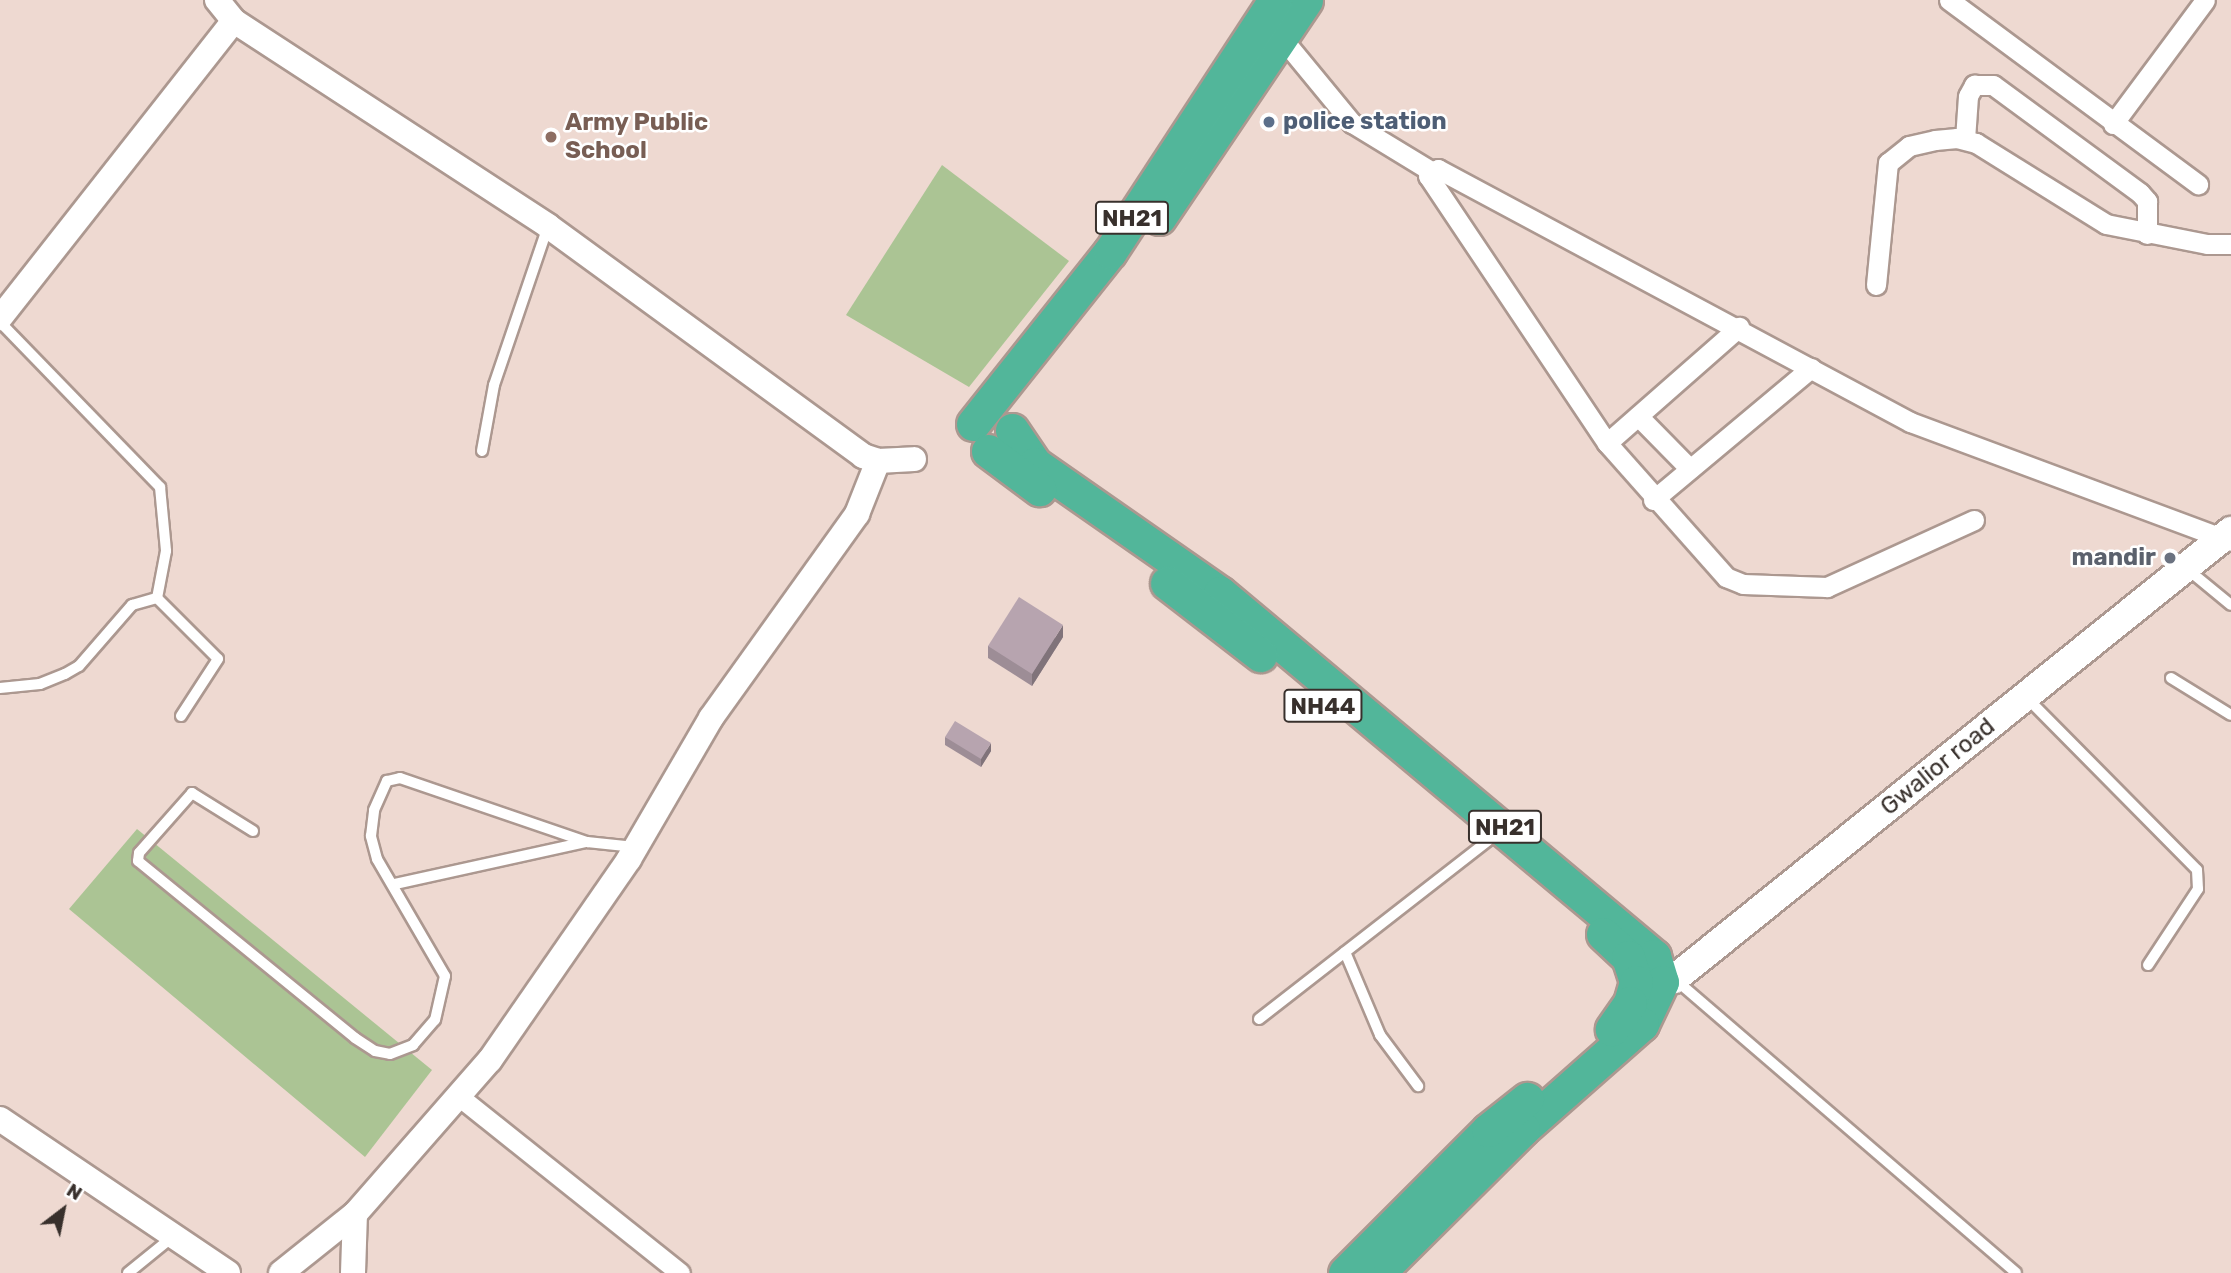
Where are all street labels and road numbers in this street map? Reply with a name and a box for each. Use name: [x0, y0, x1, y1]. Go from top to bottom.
road number: NH21: [1094, 198, 1170, 238]
road number: NH44: [1283, 686, 1363, 726]
street label: Gwalior road: [1875, 712, 2001, 822]
road number: NH21: [1466, 807, 1544, 846]

